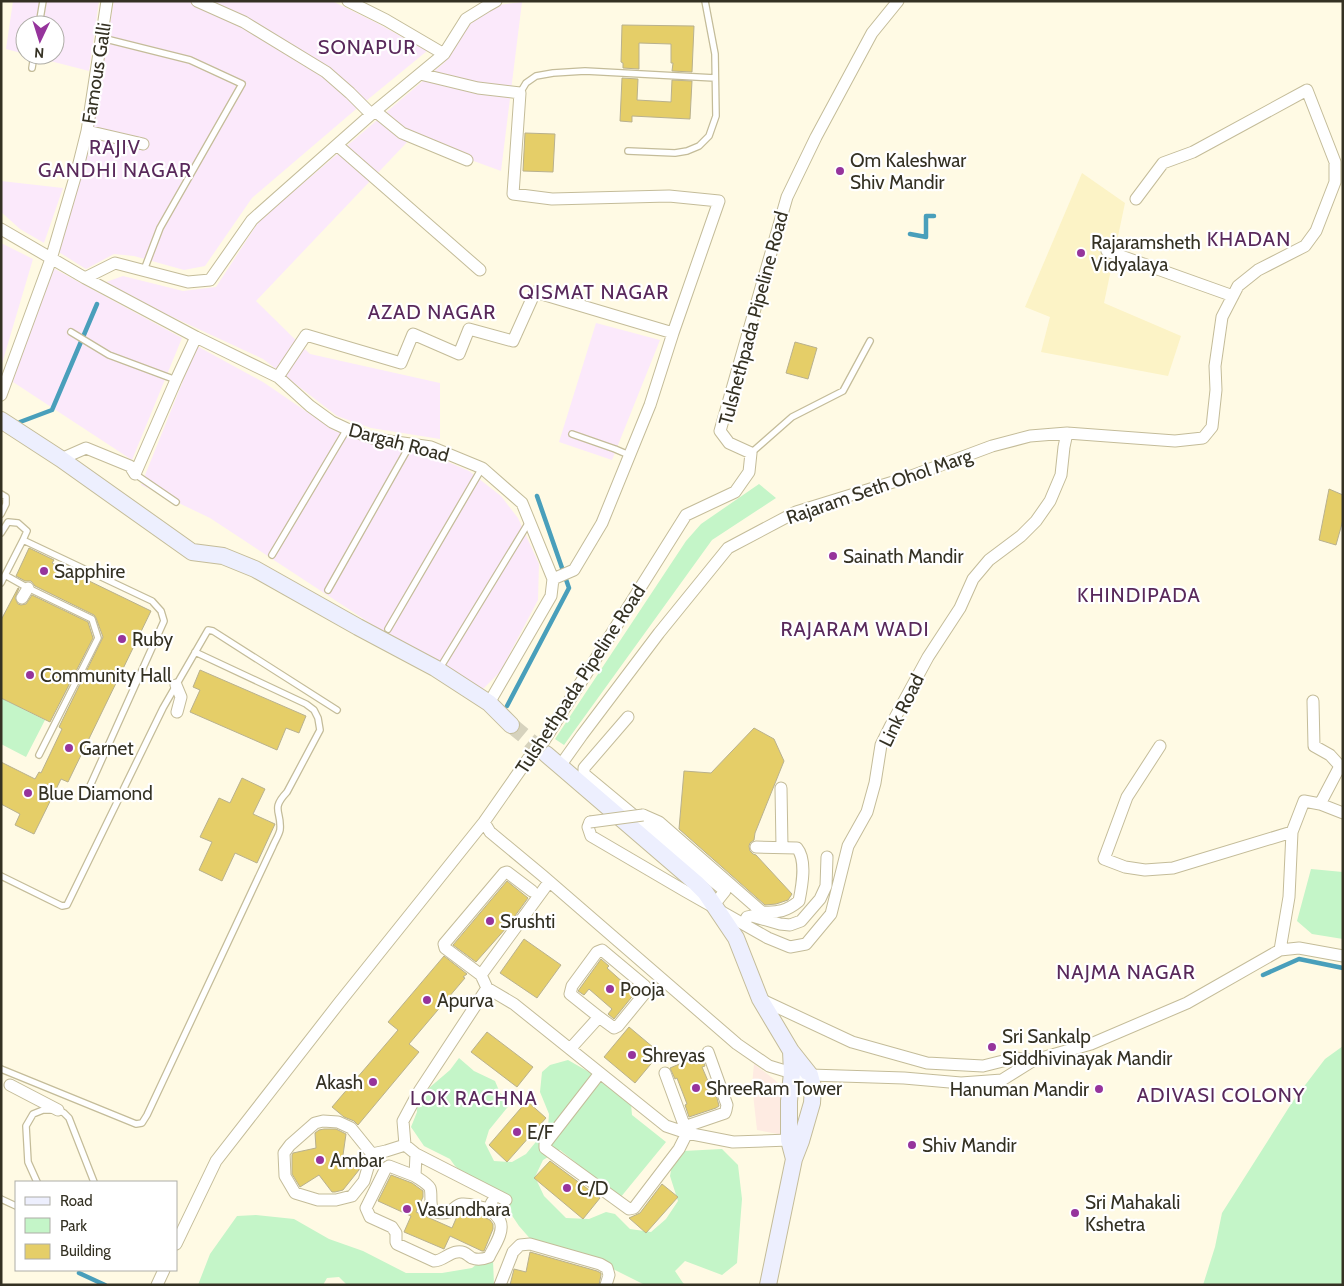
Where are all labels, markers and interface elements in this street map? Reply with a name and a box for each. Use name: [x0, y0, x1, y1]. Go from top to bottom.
north arrow: [15, 15, 65, 65]
street label: Famous Galli: [77, 21, 116, 125]
district label: SONAPUR: [318, 35, 416, 59]
text: N: [34, 44, 45, 62]
district label: RAJIV GANDHI NAGAR: [38, 135, 192, 182]
place label: Om Kaleshwar Shiv Mandir: [850, 149, 966, 194]
marker: Om Kaleshwar Shiv Mandir: [834, 165, 846, 177]
street label: Tulshethpada Pipeline Road: [714, 209, 793, 428]
district label: KHADAN: [1207, 227, 1291, 251]
place label: Rajaramsheth Vidyalaya: [1091, 231, 1201, 276]
marker: Rajaramsheth Vidyalaya: [1075, 247, 1087, 259]
district label: QISMAT NAGAR: [519, 280, 669, 304]
district label: AZAD NAGAR: [368, 300, 496, 324]
street label: Dargah Road: [346, 418, 452, 467]
street label: Rajaram Seth Ohol Marg: [783, 444, 976, 529]
place label: Sainath Mandir: [843, 545, 963, 568]
marker: Sainath Mandir: [827, 550, 839, 562]
place label: Sapphire: [54, 560, 125, 583]
marker: Sapphire: [38, 565, 50, 577]
street label: Tulshethpada Pipeline Road: [511, 581, 650, 778]
district label: KHINDIPADA: [1077, 583, 1201, 607]
district label: RAJARAM WADI: [780, 617, 930, 641]
place label: Ruby: [132, 628, 174, 651]
marker: Ruby: [116, 633, 128, 645]
place label: Community Hall: [40, 664, 172, 687]
marker: Community Hall: [24, 669, 36, 681]
street label: Link Road: [874, 670, 929, 750]
place label: Garnet: [79, 737, 134, 760]
marker: Garnet: [63, 742, 75, 754]
place label: Blue Diamond: [38, 782, 153, 805]
marker: Blue Diamond: [22, 787, 34, 799]
place label: Srushti: [500, 910, 555, 933]
marker: Srushti: [484, 915, 496, 927]
district label: NAJMA NAGAR: [1056, 960, 1196, 984]
place label: Pooja: [620, 978, 665, 1001]
marker: Pooja: [604, 983, 616, 995]
place label: Apurva: [437, 989, 494, 1012]
marker: Apurva: [421, 994, 433, 1006]
place label: Sri Sankalp Siddhivinayak Mandir: [1002, 1025, 1172, 1070]
marker: Sri Sankalp Siddhivinayak Mandir: [986, 1041, 998, 1053]
place label: Shreyas: [642, 1044, 705, 1067]
marker: Shreyas: [626, 1049, 638, 1061]
place label: Akash: [316, 1071, 363, 1094]
marker: Akash: [367, 1076, 379, 1088]
place label: ShreeRam Tower: [706, 1077, 842, 1100]
place label: Hanuman Mandir: [950, 1078, 1089, 1101]
marker: ShreeRam Tower: [690, 1082, 702, 1094]
marker: Hanuman Mandir: [1093, 1083, 1105, 1095]
district label: ADIVASI COLONY: [1137, 1083, 1305, 1107]
district label: LOK RACHNA: [410, 1086, 538, 1110]
place label: E/F: [527, 1121, 554, 1144]
marker: E/F: [511, 1126, 523, 1138]
place label: Shiv Mandir: [922, 1134, 1017, 1157]
marker: Shiv Mandir: [906, 1139, 918, 1151]
place label: Ambar: [330, 1149, 384, 1172]
marker: Ambar: [314, 1154, 326, 1166]
place label: C/D: [577, 1177, 609, 1200]
legend: [15, 1181, 178, 1271]
marker: C/D: [561, 1182, 573, 1194]
place label: Sri Mahakali Kshetra: [1085, 1191, 1180, 1236]
text: Road: [60, 1192, 93, 1210]
place label: Vasundhara: [417, 1198, 510, 1221]
marker: Vasundhara: [401, 1203, 413, 1215]
marker: Sri Mahakali Kshetra: [1069, 1207, 1081, 1219]
text: Park: [60, 1217, 87, 1235]
text: Building: [60, 1242, 111, 1260]

